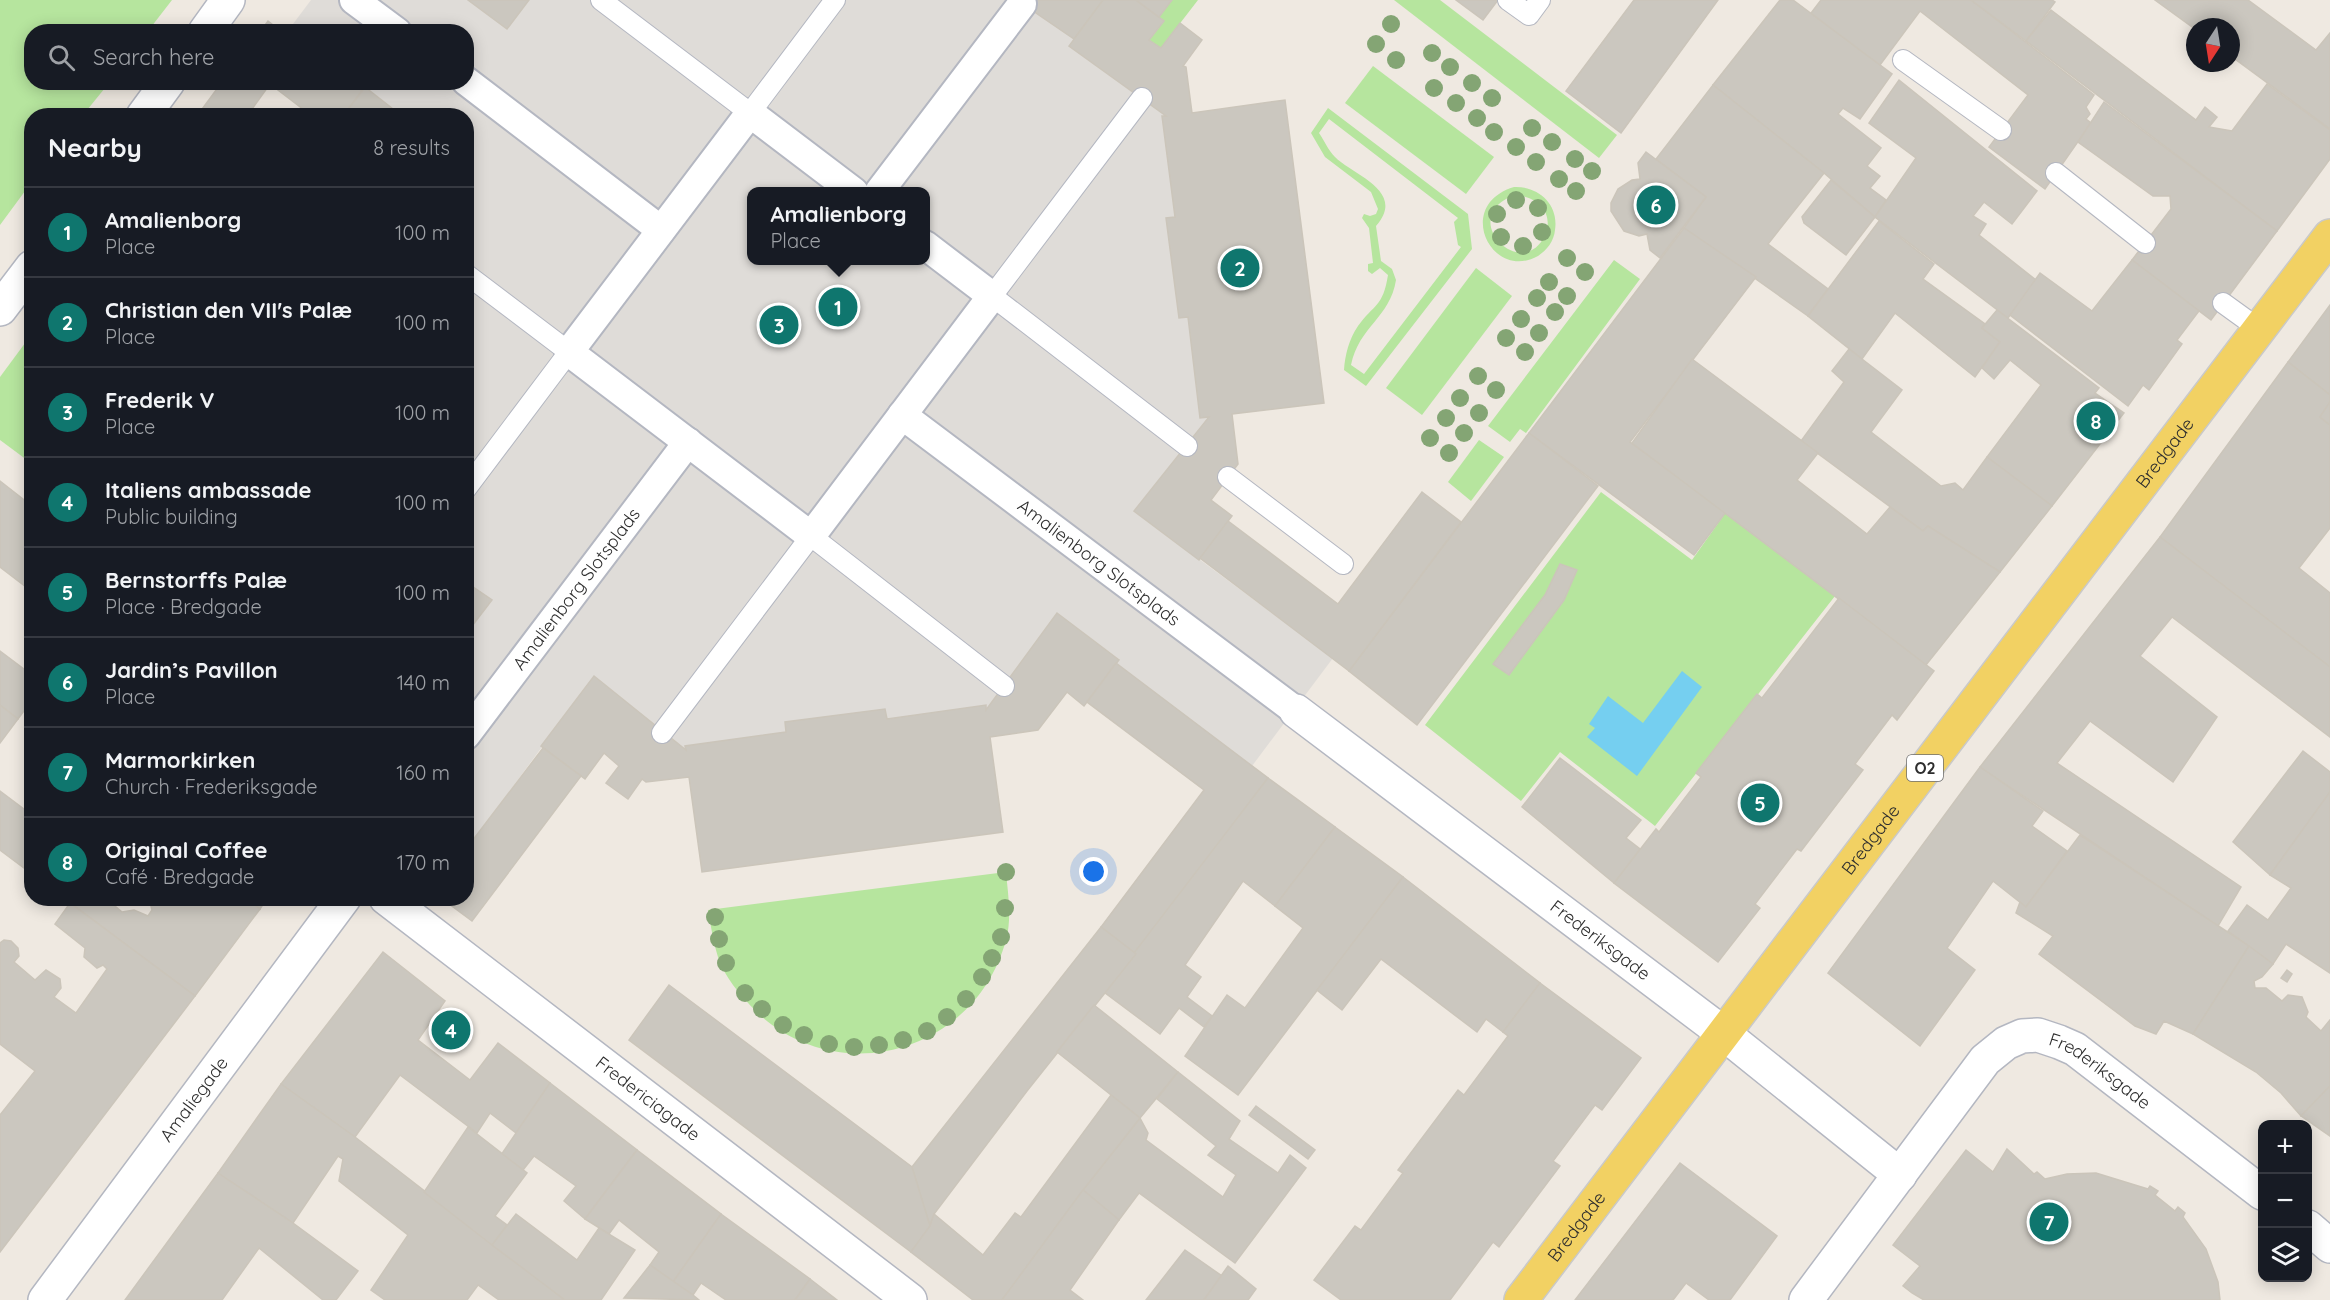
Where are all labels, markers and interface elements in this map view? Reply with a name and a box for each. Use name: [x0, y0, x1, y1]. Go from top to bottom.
north arrow: [2186, 18, 2240, 72]
search box: [24, 24, 474, 90]
icon: search: [45, 41, 78, 74]
text: Search here: [93, 43, 214, 71]
text: Nearby: [48, 131, 142, 164]
text: 8 results: [373, 135, 450, 160]
pin: 6: [1636, 182, 1676, 228]
popup: [747, 187, 930, 265]
text: Amalienborg: [770, 200, 907, 228]
text: Amalienborg: [105, 206, 241, 234]
text: 1: [64, 220, 71, 245]
text: 100 m: [395, 220, 450, 245]
text: Place: [770, 228, 821, 253]
text: Place: [105, 234, 155, 259]
pin: 2: [1220, 246, 1260, 290]
pin: 1: [818, 284, 858, 330]
text: Christian den VII's Palæ: [105, 296, 352, 324]
pin: 3: [760, 302, 798, 348]
text: 2: [62, 310, 73, 335]
text: 100 m: [395, 310, 450, 335]
text: Place: [105, 324, 155, 349]
text: Frederik V: [105, 386, 214, 414]
pin: 8: [2076, 398, 2116, 444]
text: 3: [62, 400, 73, 425]
text: 100 m: [395, 400, 450, 425]
street label: Bredgade: [2130, 413, 2199, 493]
text: Place: [105, 414, 155, 439]
text: Italiens ambassade: [105, 476, 312, 504]
text: 4: [62, 490, 73, 515]
text: 100 m: [395, 490, 450, 515]
street label: Amalienborg Slotsplads: [1013, 494, 1185, 631]
street label: Amalienborg Slotsplads: [507, 503, 645, 674]
text: Public building: [105, 504, 238, 529]
text: Bernstorffs Palæ: [105, 566, 287, 594]
text: 5: [62, 580, 73, 605]
text: 100 m: [395, 580, 450, 605]
text: Place · Bredgade: [105, 594, 262, 619]
text: Jardin’s Pavillon: [105, 656, 278, 684]
text: 6: [62, 670, 73, 695]
text: 140 m: [397, 670, 450, 695]
text: Place: [105, 684, 155, 709]
text: Marmorkirken: [105, 746, 255, 774]
road number: O2: [1907, 755, 1943, 781]
text: 7: [62, 760, 73, 785]
text: 160 m: [396, 760, 450, 785]
text: Church · Frederiksgade: [105, 774, 318, 799]
pin: 5: [1740, 780, 1780, 826]
street label: Bredgade: [1836, 800, 1905, 879]
text: Original Coffee: [105, 836, 267, 864]
text: 8: [62, 850, 73, 875]
text: 170 m: [397, 850, 450, 875]
your location: [1079, 857, 1108, 886]
text: Café · Bredgade: [105, 864, 254, 889]
street label: Frederiksgade: [1546, 895, 1655, 985]
pin: 4: [432, 1008, 470, 1052]
street label: Frederiksgade: [2046, 1027, 2156, 1114]
street label: Fredericiagade: [591, 1051, 705, 1146]
street label: Amaliegade: [155, 1052, 233, 1146]
map controls: [2258, 1120, 2312, 1282]
button: +: [2258, 1120, 2312, 1174]
button: −: [2258, 1174, 2312, 1228]
street label: Bredgade: [1542, 1187, 1610, 1266]
pin: 7: [2030, 1200, 2068, 1244]
button: layers: [2258, 1228, 2312, 1282]

